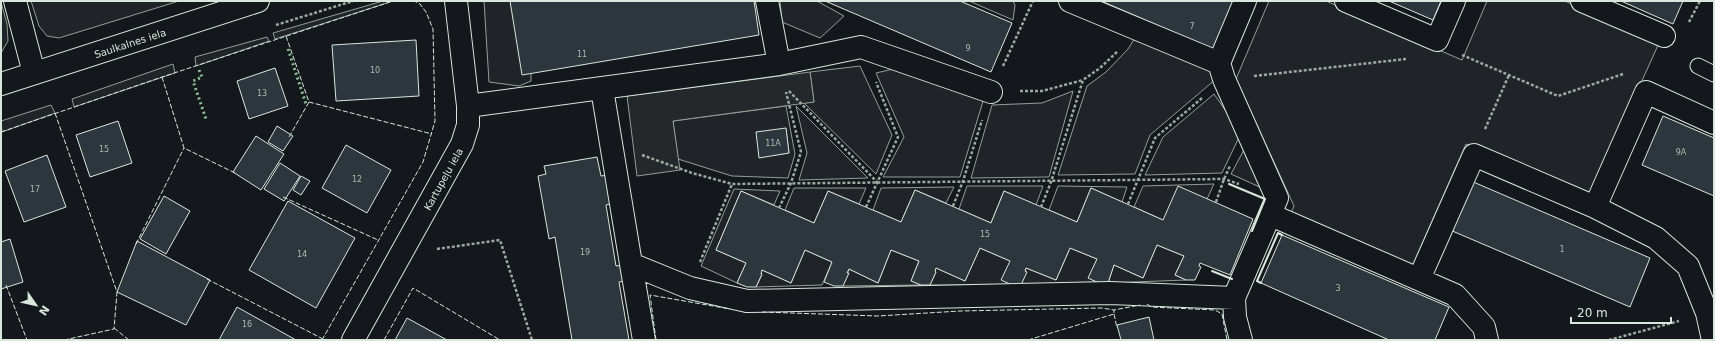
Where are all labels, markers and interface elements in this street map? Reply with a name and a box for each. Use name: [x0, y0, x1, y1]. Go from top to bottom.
house number: 7: [1189, 22, 1195, 31]
street label: Saulkalnes iela: [93, 27, 167, 60]
house number: 9: [965, 44, 971, 53]
house number: 11: [577, 50, 587, 59]
house number: 10: [370, 66, 380, 75]
house number: 13: [257, 89, 267, 98]
house number: 11A: [765, 139, 781, 148]
house number: 15: [99, 145, 109, 154]
street label: Kartupeļu iela: [422, 146, 466, 213]
house number: 9A: [1676, 148, 1687, 157]
house number: 12: [352, 175, 362, 184]
house number: 17: [30, 185, 40, 194]
house number: 15: [980, 230, 990, 239]
house number: 1: [1559, 245, 1565, 254]
house number: 19: [580, 248, 590, 257]
house number: 14: [297, 250, 307, 259]
house number: 3: [1335, 284, 1341, 293]
north arrow: [16, 285, 56, 325]
scale bar: [1571, 299, 1671, 325]
text: N: [36, 303, 52, 318]
text: 20 m: [1577, 306, 1608, 320]
house number: 16: [242, 320, 252, 329]

